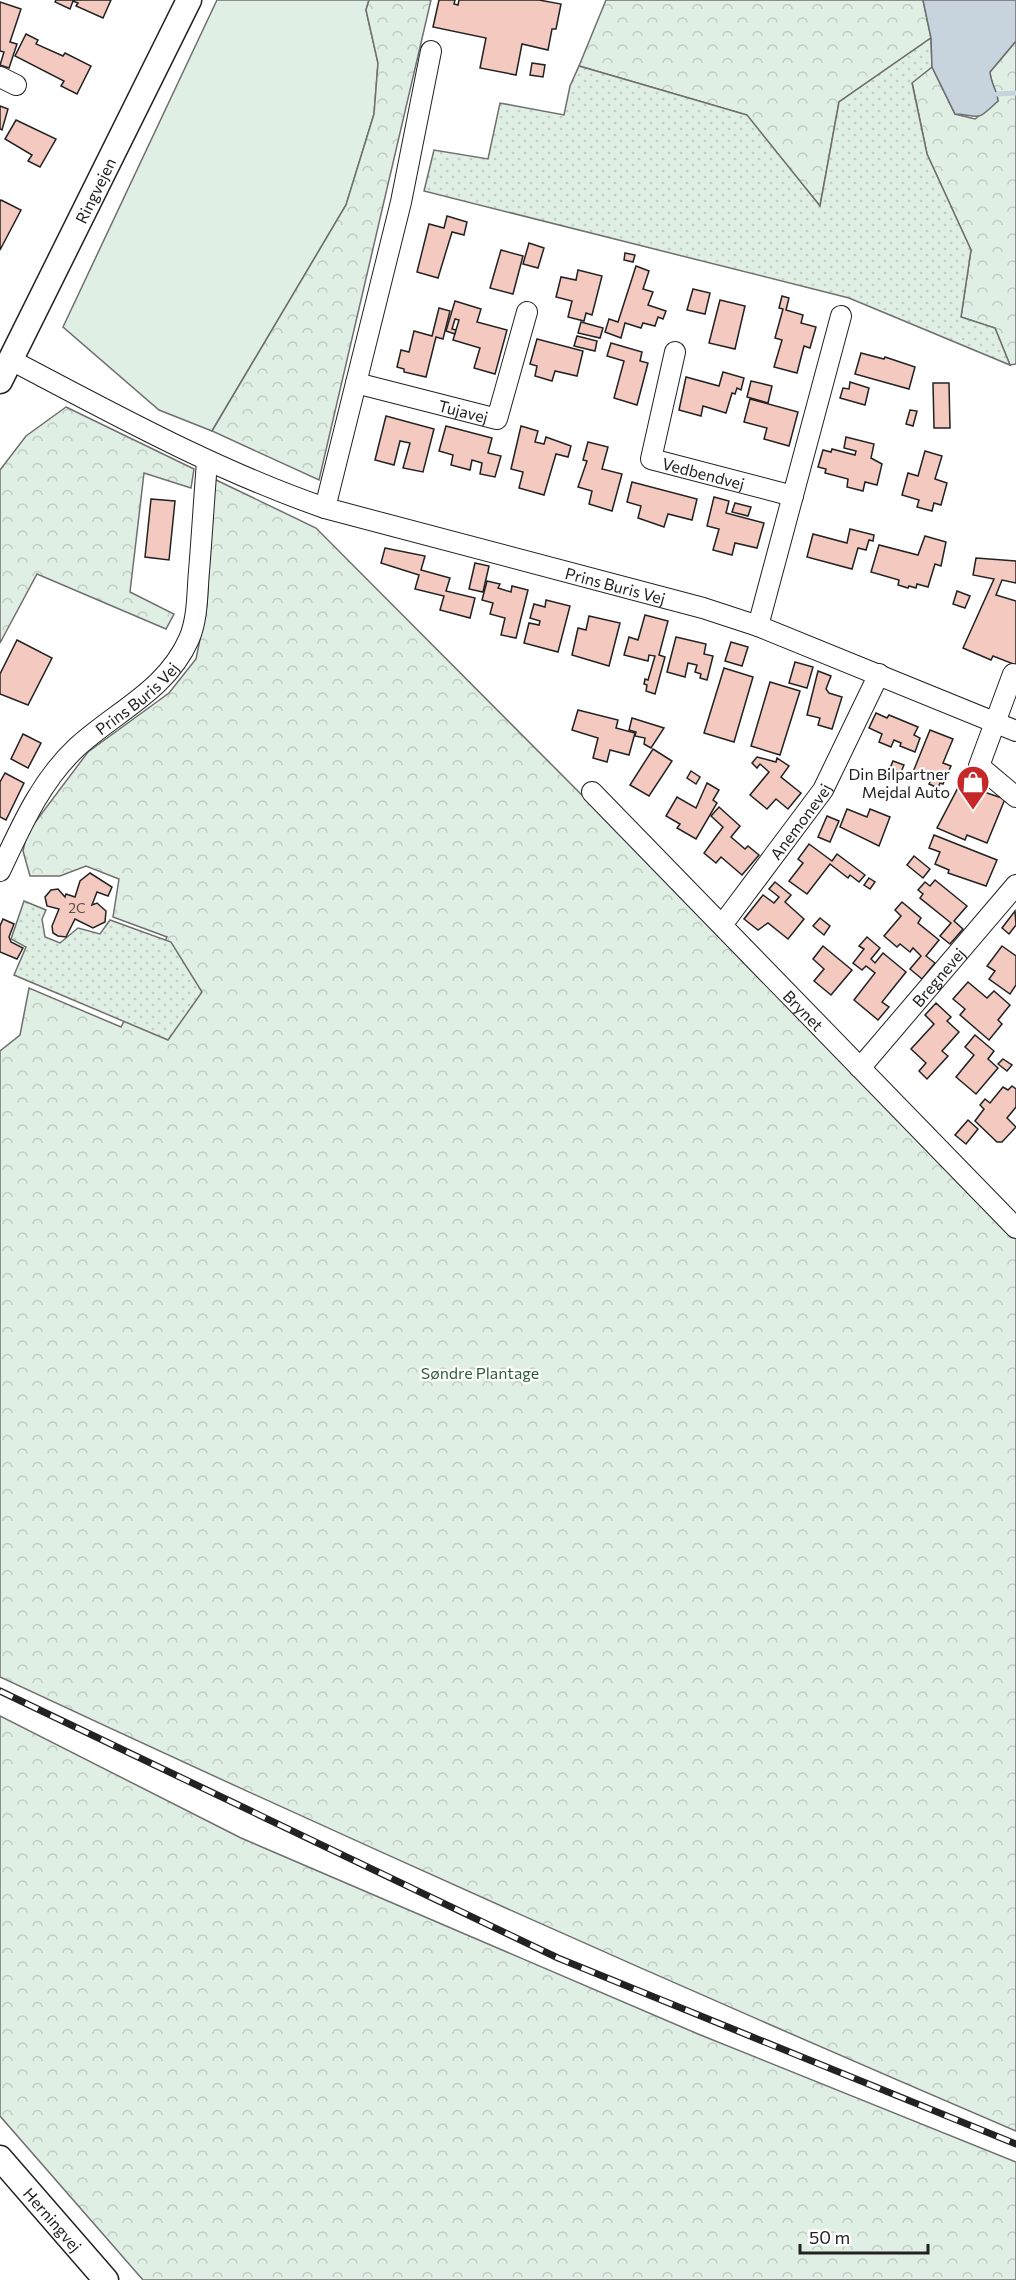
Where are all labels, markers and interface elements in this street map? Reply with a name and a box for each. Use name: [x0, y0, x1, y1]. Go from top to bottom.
street label: Ringvejen: [70, 154, 119, 226]
street label: Tujavej: [437, 395, 490, 426]
street label: Vedbendvej: [660, 453, 747, 493]
street label: Prins Buris Vej: [563, 563, 668, 607]
street label: Prins Buris Vej: [91, 658, 182, 738]
place label: Din Bilpartner Mejdal Auto: [849, 764, 951, 801]
shop icon: Din Bilpartner Mejdal Auto: [955, 764, 991, 811]
street label: Anemonevej: [765, 780, 834, 863]
house number: 2C: [68, 899, 86, 916]
street label: Bregnevej: [907, 943, 968, 1010]
street label: Brynet: [780, 986, 828, 1034]
park label: Søndre Plantage: [421, 1363, 539, 1382]
street label: Herningvej: [20, 2183, 86, 2255]
scale bar: [800, 2217, 928, 2255]
text: 50 m: [809, 2226, 850, 2248]

